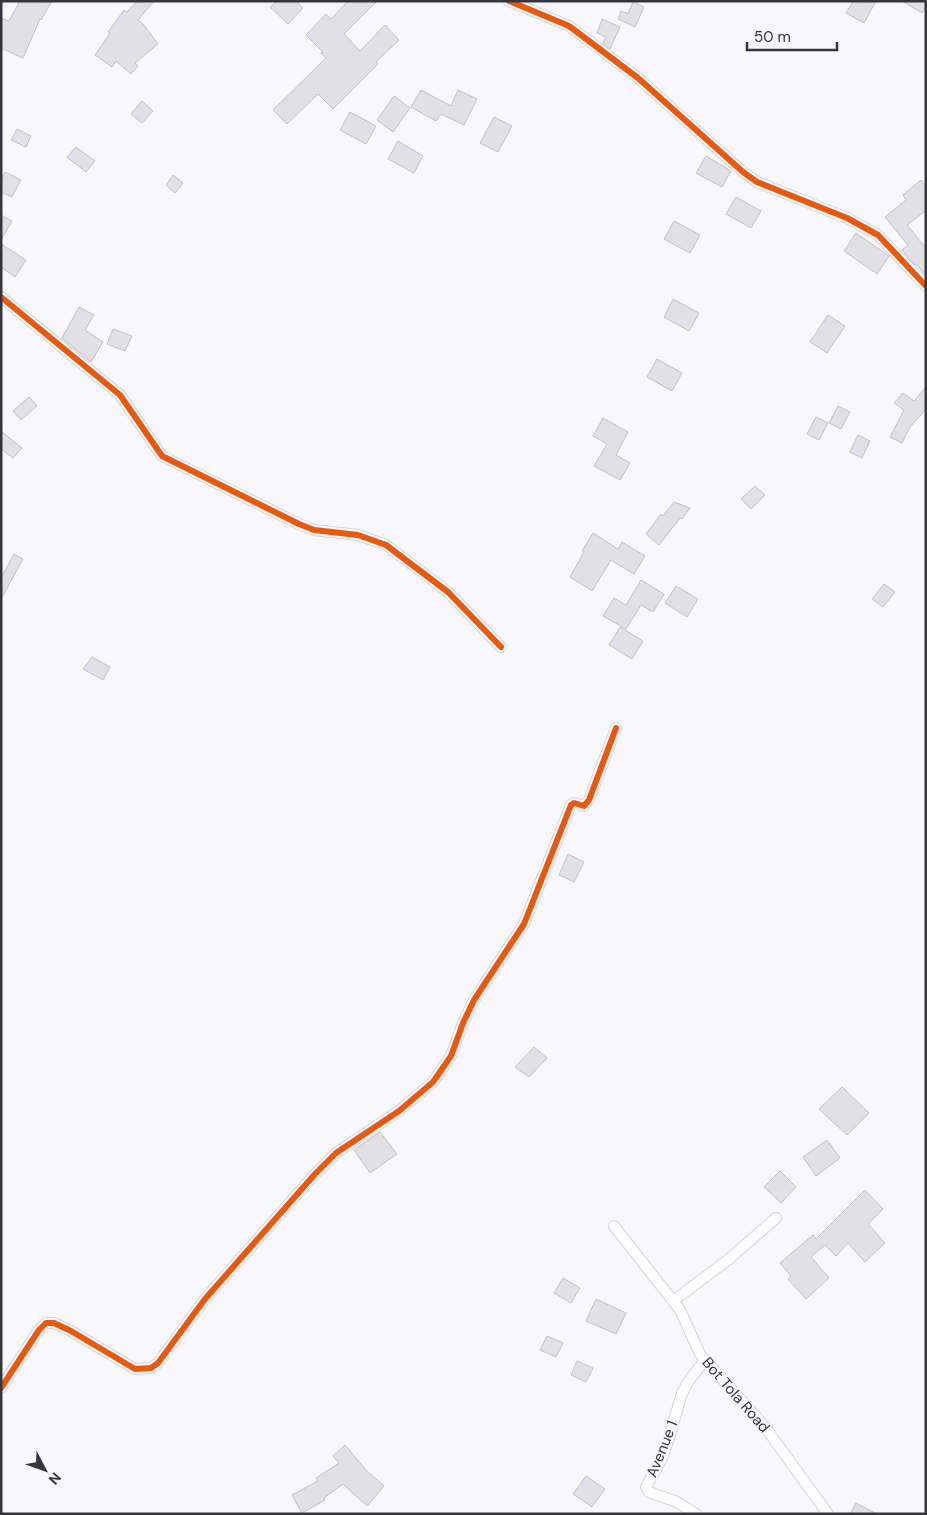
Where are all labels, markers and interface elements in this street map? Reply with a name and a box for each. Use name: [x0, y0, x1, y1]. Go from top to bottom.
scale bar: [747, 20, 837, 52]
text: 50 m: [754, 27, 791, 47]
street label: Bot Tola Road: [698, 1353, 774, 1437]
street label: Avenue 1: [642, 1418, 682, 1480]
north arrow: [20, 1445, 70, 1495]
text: N: [45, 1469, 65, 1488]

